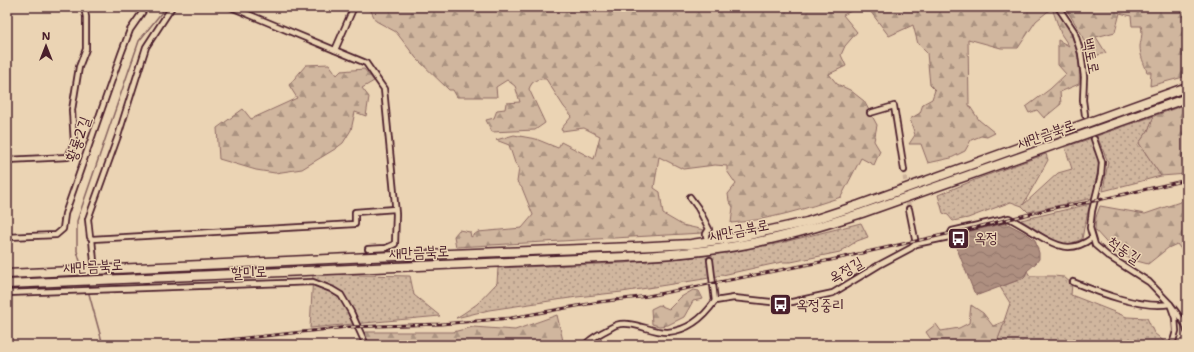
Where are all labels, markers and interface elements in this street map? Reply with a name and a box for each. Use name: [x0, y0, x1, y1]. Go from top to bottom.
north arrow: [26, 26, 66, 66]
text: N: [42, 29, 51, 44]
street label: 백토로: [1078, 36, 1104, 76]
street label: 황룡2길: [61, 114, 95, 164]
street label: 새만금북로: [1014, 115, 1078, 153]
street label: 새만금북로: [707, 214, 771, 246]
bus stop icon: 옥정: [945, 225, 971, 251]
place label: 옥정: [974, 228, 998, 248]
street label: 척동길: [1103, 232, 1145, 268]
street label: 새만금북로: [388, 241, 450, 263]
street label: 옥정길: [825, 252, 867, 288]
street label: 새만금북로: [62, 254, 124, 278]
street label: 할미로: [231, 261, 267, 283]
bus stop icon: 옥정중리: [768, 292, 794, 318]
place label: 옥정중리: [796, 295, 844, 315]

